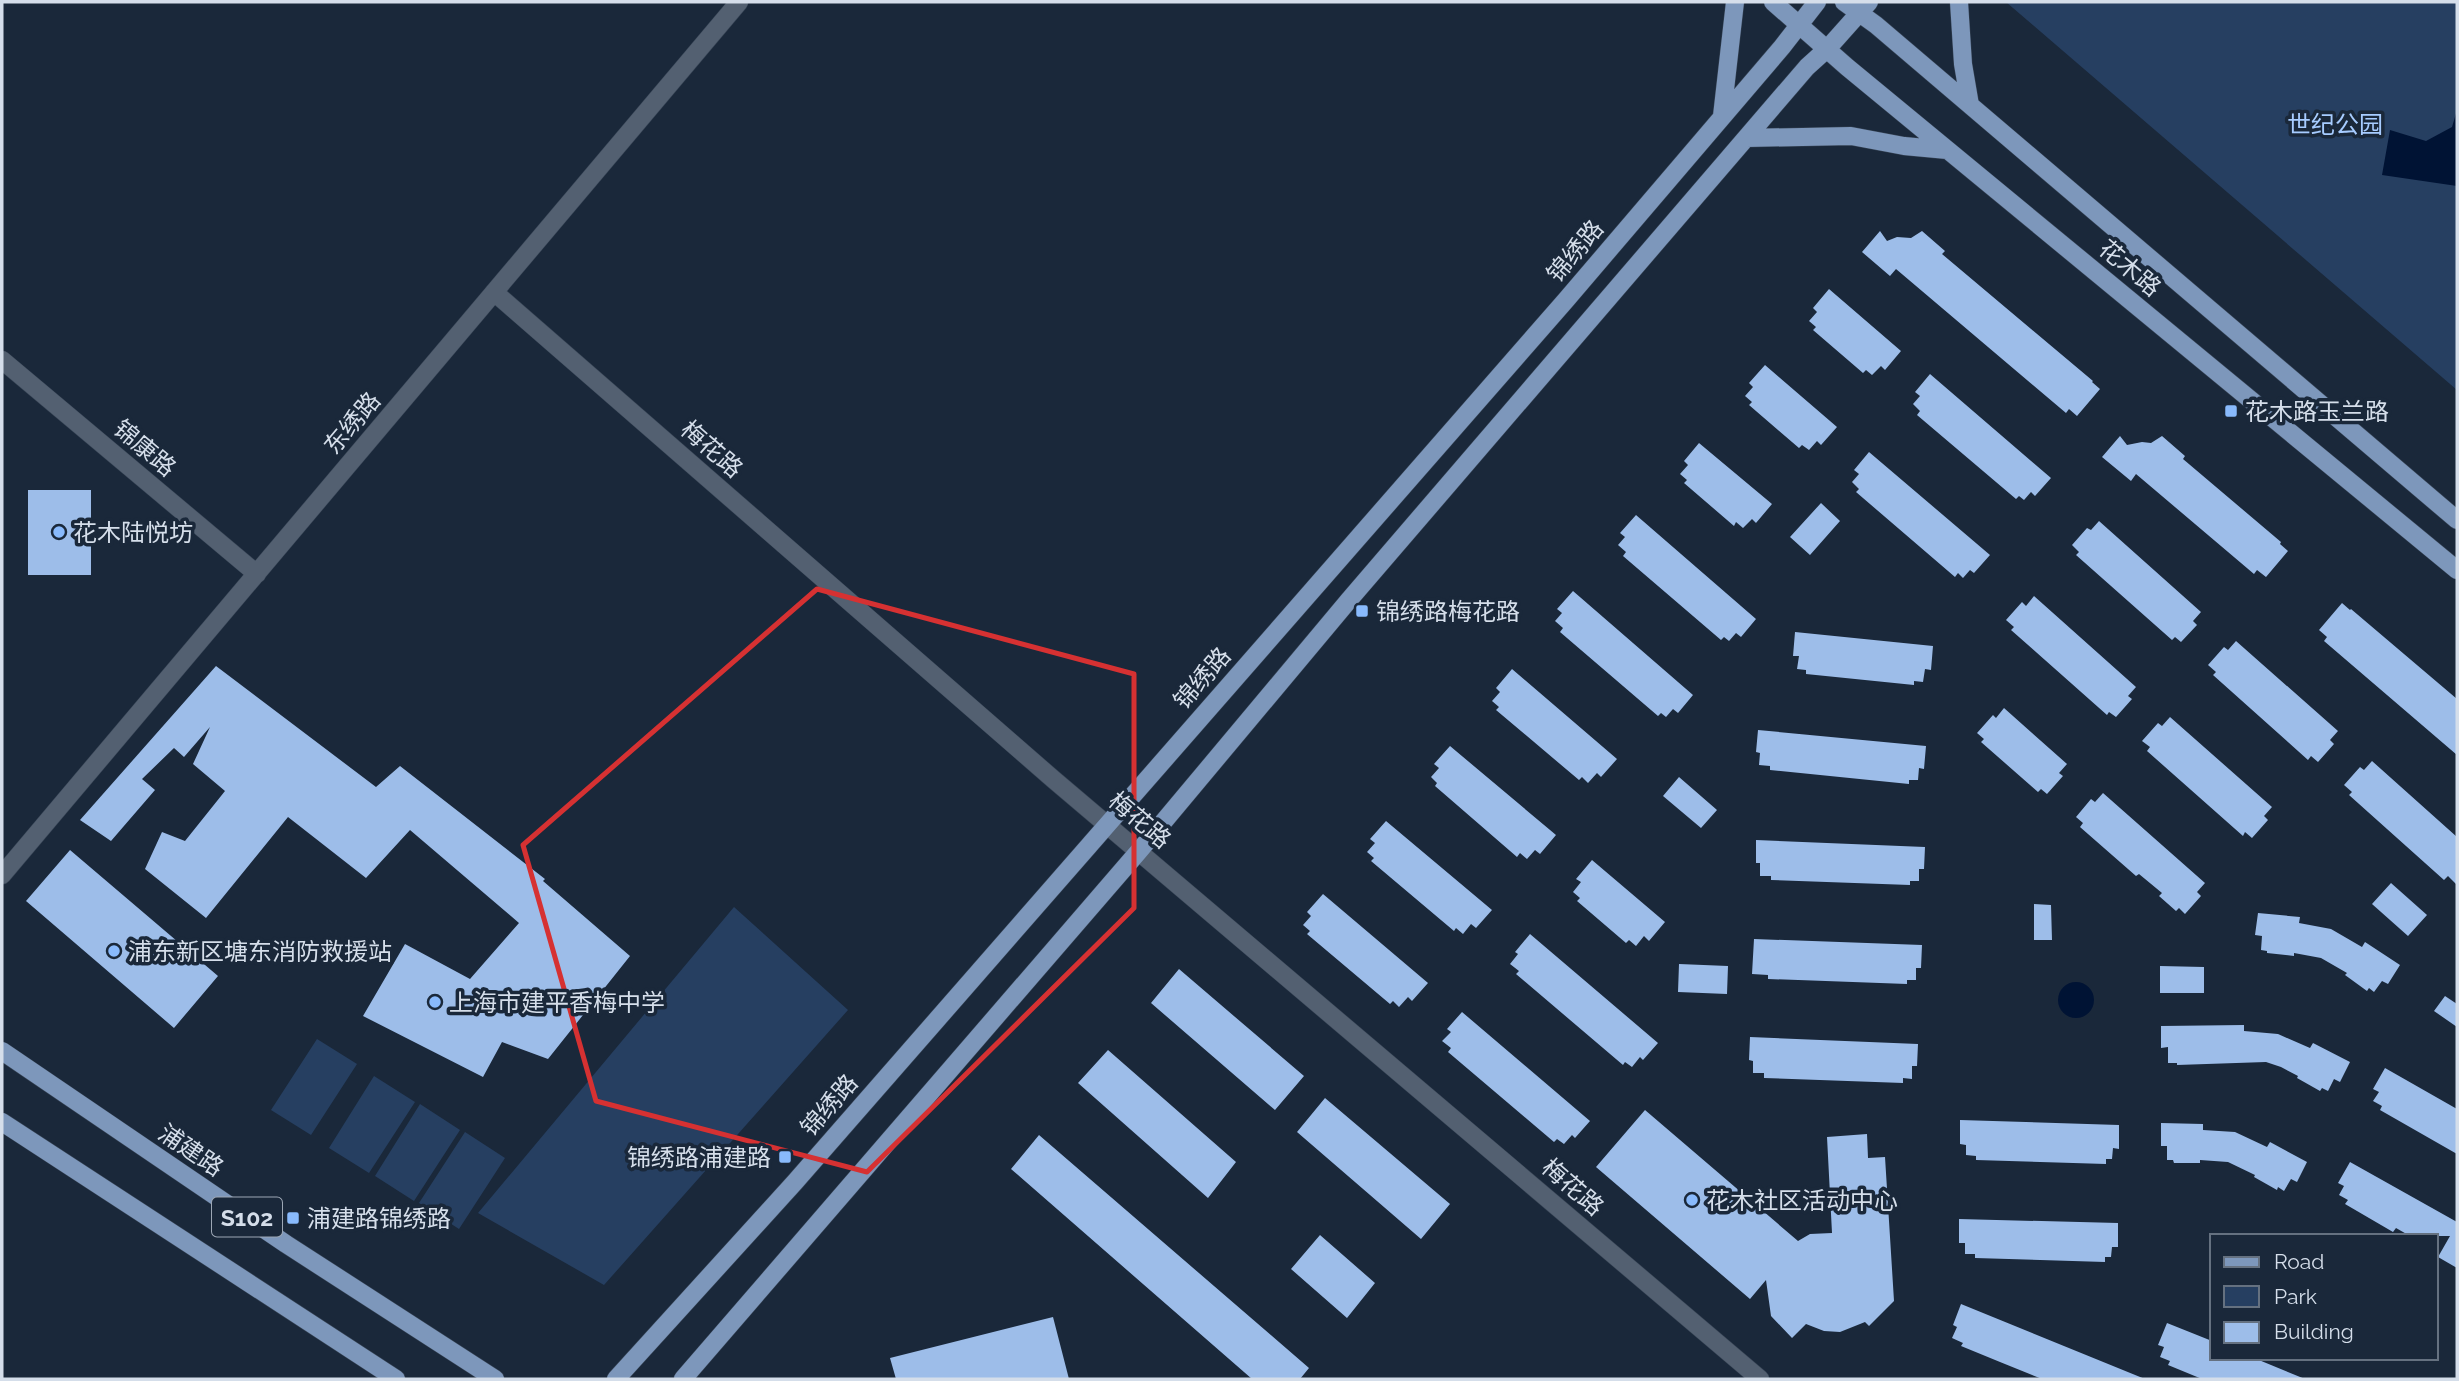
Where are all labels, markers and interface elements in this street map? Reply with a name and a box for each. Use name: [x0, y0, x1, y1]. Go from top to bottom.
park label: 世纪公园: [2287, 110, 2383, 139]
street label: 锦绣路: [1541, 214, 1609, 288]
street label: 花木路: [2093, 234, 2167, 302]
street label: 东绣路: [318, 386, 386, 460]
place label: 花木路玉兰路: [2245, 397, 2389, 426]
marker: 花木路玉兰路: [2223, 403, 2239, 419]
street label: 锦康路: [108, 414, 182, 482]
street label: 梅花路: [675, 414, 749, 484]
place label: 花木陆悦坊: [73, 518, 193, 547]
marker: 花木陆悦坊: [51, 524, 67, 540]
place label: 锦绣路梅花路: [1376, 597, 1520, 626]
marker: 锦绣路梅花路: [1354, 603, 1370, 619]
street label: 锦绣路: [1167, 641, 1237, 715]
street label: 梅花路: [1103, 786, 1177, 854]
place label: 浦东新区塘东消防救援站: [128, 937, 392, 966]
marker: 浦东新区塘东消防救援站: [106, 943, 122, 959]
place label: 上海市建平香梅中学: [449, 988, 665, 1017]
marker: 上海市建平香梅中学: [427, 994, 443, 1010]
street label: 锦绣路: [794, 1068, 864, 1142]
street label: 浦建路: [153, 1118, 229, 1182]
place label: 锦绣路浦建路: [627, 1143, 771, 1172]
marker: 锦绣路浦建路: [777, 1149, 793, 1165]
street label: 梅花路: [1536, 1152, 1610, 1222]
place label: 花木社区活动中心: [1706, 1186, 1898, 1215]
marker: 花木社区活动中心: [1684, 1192, 1700, 1208]
road number: S102: [212, 1198, 282, 1236]
place label: 浦建路锦绣路: [307, 1204, 451, 1233]
marker: 浦建路锦绣路: [285, 1210, 301, 1226]
legend: [2210, 1234, 2438, 1360]
text: Road: [2274, 1249, 2324, 1274]
text: Park: [2274, 1284, 2317, 1309]
text: Building: [2274, 1319, 2354, 1344]

